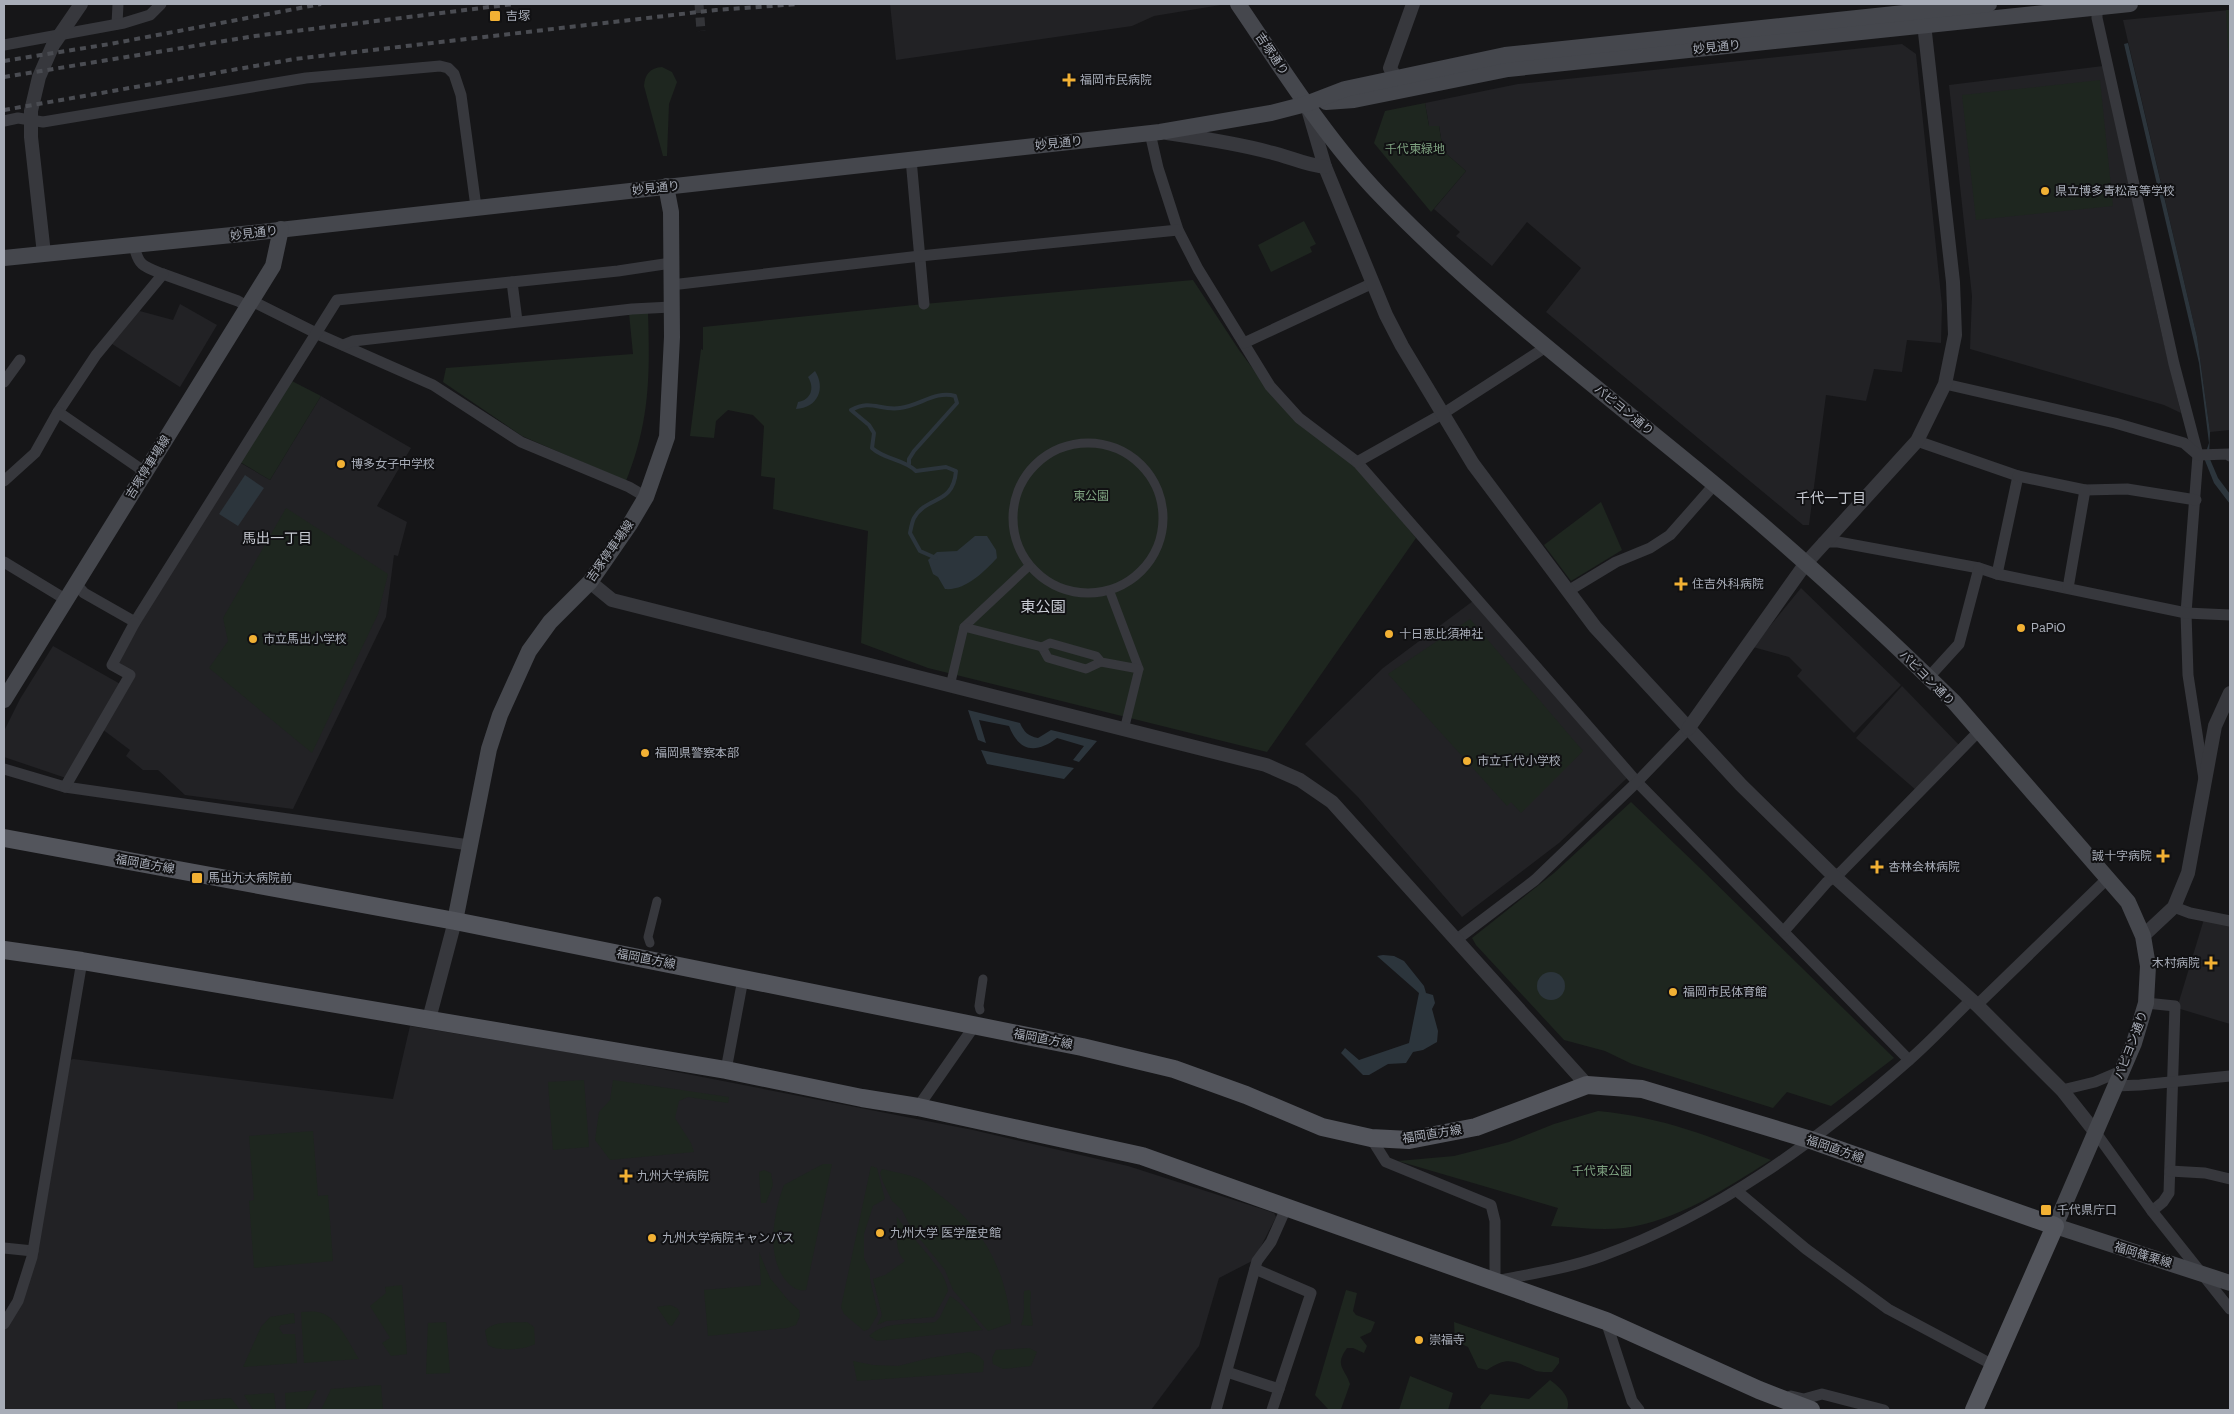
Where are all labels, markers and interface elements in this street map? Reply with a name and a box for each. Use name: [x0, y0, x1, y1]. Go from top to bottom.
marker: 吉塚: [488, 9, 502, 23]
place label: 吉塚: [506, 9, 530, 23]
street label: 吉塚通り: [1253, 30, 1291, 78]
street label: 妙見通り: [1692, 38, 1742, 56]
marker: 福岡市民病院: [1062, 73, 1076, 87]
place label: 福岡市民病院: [1080, 73, 1152, 87]
street label: 妙見通り: [1034, 134, 1084, 152]
park label: 千代東緑地: [1385, 142, 1445, 156]
street label: 妙見通り: [631, 179, 681, 197]
place label: 県立博多青松高等学校: [2055, 184, 2175, 198]
marker: 県立博多青松高等学校: [2039, 185, 2051, 197]
street label: 妙見通り: [229, 223, 279, 243]
street label: パピヨン通り: [1592, 382, 1656, 438]
street label: 吉塚停車場線: [123, 433, 173, 501]
place label: 博多女子中学校: [351, 457, 435, 471]
marker: 博多女子中学校: [335, 458, 347, 470]
park label: 東公園: [1073, 489, 1109, 503]
district label: 千代一丁目: [1796, 490, 1866, 506]
street label: 吉塚停車場線: [584, 517, 636, 585]
district label: 馬出一丁目: [242, 530, 312, 546]
marker: 住吉外科病院: [1674, 577, 1688, 591]
place label: 住吉外科病院: [1692, 577, 1764, 591]
district label: 東公園: [1020, 598, 1066, 615]
place label: PaPiO: [2031, 621, 2066, 635]
marker: PaPiO: [2015, 622, 2027, 634]
place label: 十日恵比須神社: [1399, 627, 1483, 641]
marker: 十日恵比須神社: [1383, 628, 1395, 640]
place label: 市立馬出小学校: [263, 632, 347, 646]
marker: 市立馬出小学校: [247, 633, 259, 645]
street label: パピヨン通り: [1897, 648, 1957, 708]
place label: 福岡県警察本部: [655, 746, 739, 760]
marker: 福岡県警察本部: [639, 747, 651, 759]
place label: 市立千代小学校: [1477, 754, 1561, 768]
marker: 市立千代小学校: [1461, 755, 1473, 767]
place label: 誠十字病院: [2092, 849, 2152, 863]
marker: 誠十字病院: [2156, 849, 2170, 863]
street label: 福岡直方線: [114, 852, 176, 876]
marker: 杏林会林病院: [1870, 860, 1884, 874]
place label: 杏林会林病院: [1888, 860, 1960, 874]
marker: 馬出九大病院前: [190, 871, 204, 885]
place label: 馬出九大病院前: [208, 871, 292, 885]
street label: 福岡直方線: [615, 946, 677, 972]
place label: 木村病院: [2152, 956, 2200, 970]
marker: 木村病院: [2204, 956, 2218, 970]
place label: 福岡市民体育館: [1683, 985, 1767, 999]
marker: 福岡市民体育館: [1667, 986, 1679, 998]
street label: パピヨン通り: [2112, 1009, 2150, 1081]
street label: 福岡直方線: [1012, 1026, 1074, 1052]
street label: 福岡直方線: [1401, 1122, 1463, 1146]
street label: 福岡直方線: [1804, 1133, 1866, 1165]
park label: 千代東公園: [1572, 1164, 1632, 1178]
marker: 九州大学病院: [619, 1169, 633, 1183]
place label: 九州大学病院: [637, 1169, 709, 1183]
marker: 千代県庁口: [2039, 1203, 2053, 1217]
place label: 千代県庁口: [2057, 1203, 2117, 1217]
place label: 九州大学 医学歴史館: [890, 1226, 1001, 1240]
marker: 九州大学 医学歴史館: [874, 1227, 886, 1239]
place label: 九州大学病院キャンパス: [662, 1231, 794, 1245]
marker: 九州大学病院キャンパス: [646, 1232, 658, 1244]
street label: 福岡篠栗線: [2112, 1240, 2174, 1270]
place label: 崇福寺: [1429, 1333, 1465, 1347]
marker: 崇福寺: [1413, 1334, 1425, 1346]

